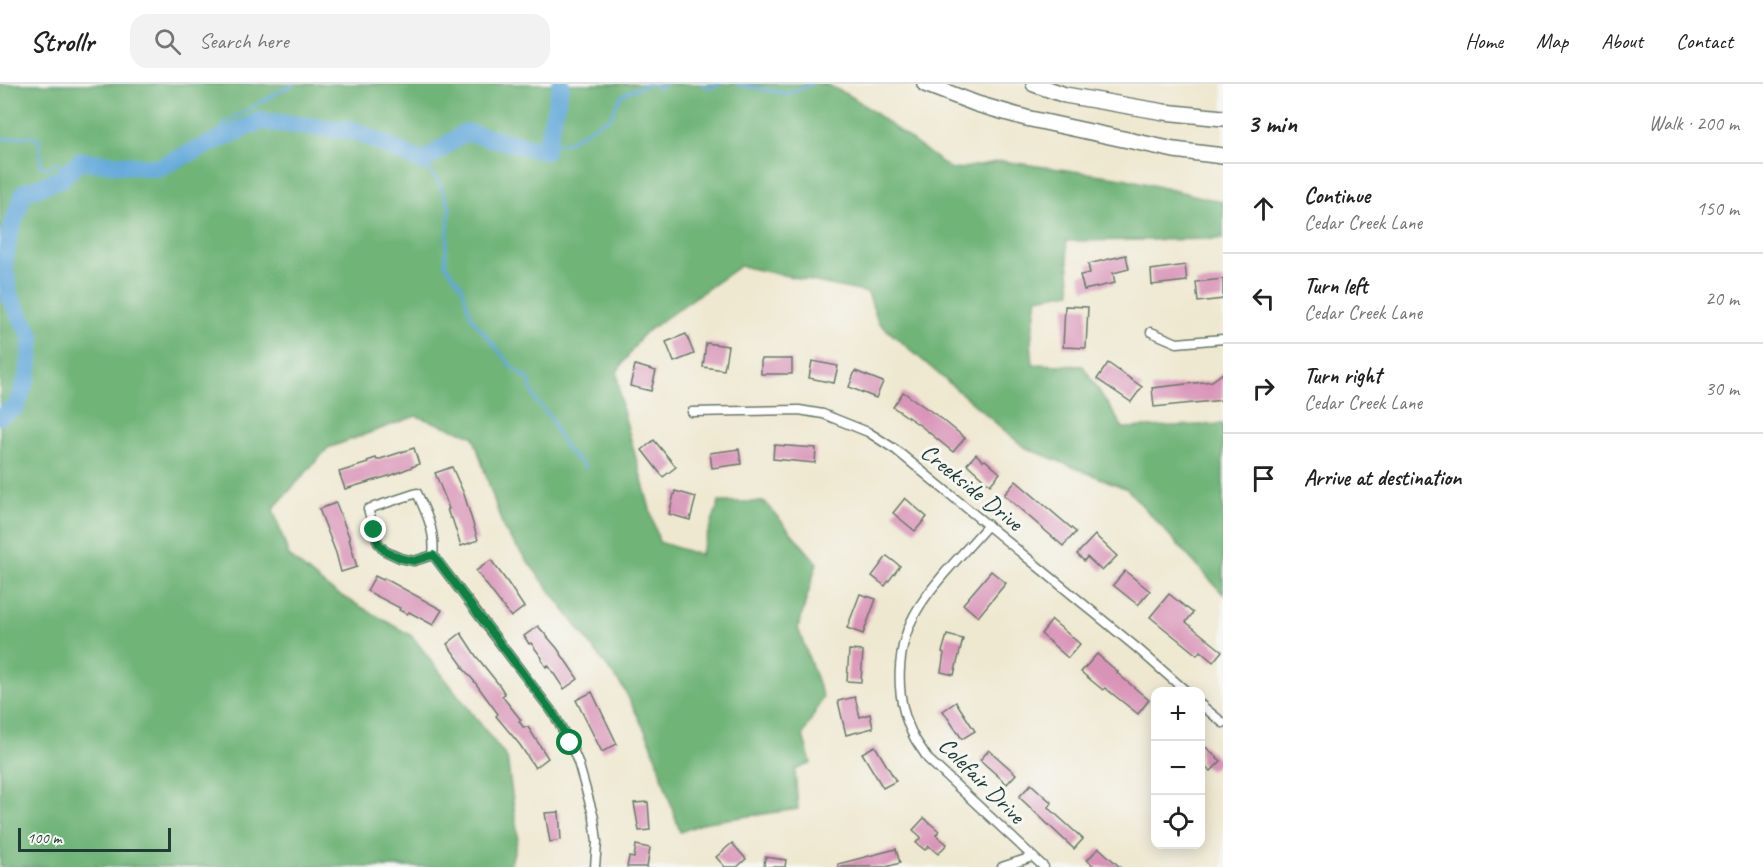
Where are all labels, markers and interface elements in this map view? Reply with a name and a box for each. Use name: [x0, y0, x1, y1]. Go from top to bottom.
search box: [130, 14, 550, 68]
text: Strollr: [30, 24, 94, 59]
icon: search: [151, 25, 184, 58]
text: Search here: [199, 27, 289, 55]
text: Home: [1465, 28, 1503, 54]
text: Map: [1536, 28, 1568, 54]
text: About: [1601, 28, 1643, 54]
text: Contact: [1676, 28, 1733, 54]
text: 3 min: [1247, 107, 1297, 140]
text: Walk · 200 m: [1649, 111, 1739, 136]
text: Continue: [1304, 182, 1370, 210]
icon: ahead: [1247, 192, 1280, 225]
text: 150 m: [1696, 196, 1739, 221]
text: Cedar Creek Lane: [1304, 210, 1422, 235]
text: Turn left: [1304, 272, 1368, 300]
icon: left: [1247, 282, 1280, 315]
text: 20 m: [1705, 286, 1739, 311]
text: Cedar Creek Lane: [1304, 300, 1422, 325]
text: Turn right: [1304, 362, 1381, 390]
icon: right: [1247, 372, 1280, 405]
text: 30 m: [1705, 376, 1739, 401]
text: Cedar Creek Lane: [1304, 390, 1422, 415]
street label: Creekside Drive: [915, 437, 1031, 539]
icon: arrive: [1247, 462, 1280, 495]
text: Arrive at destination: [1304, 464, 1461, 492]
route end: [360, 516, 386, 542]
map controls: [1151, 687, 1205, 849]
button: +: [1151, 687, 1205, 741]
route start: [556, 729, 582, 755]
street label: Colefair Drive: [932, 730, 1033, 831]
button: −: [1151, 741, 1205, 795]
button: locate: [1151, 795, 1205, 849]
scale bar: [18, 825, 171, 852]
text: 100 m: [27, 828, 61, 848]

